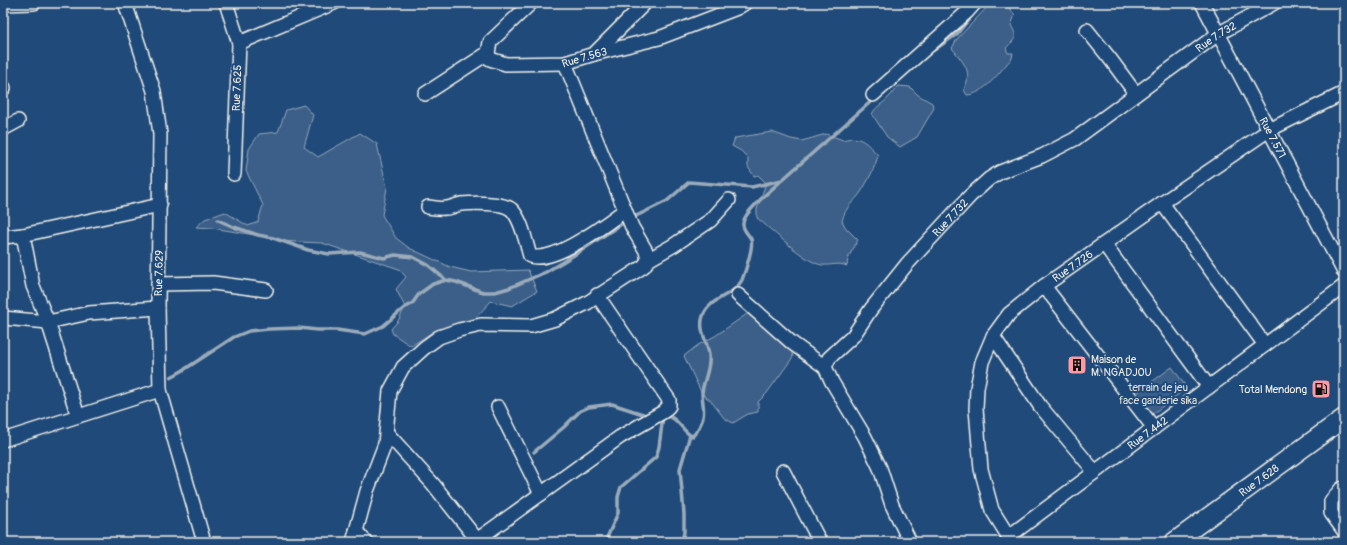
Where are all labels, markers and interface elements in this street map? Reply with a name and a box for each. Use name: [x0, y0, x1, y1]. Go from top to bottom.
street label: Rue 7.732: [1193, 19, 1238, 55]
street label: Rue 7.563: [560, 45, 608, 70]
street label: Rue 7.625: [230, 65, 244, 111]
street label: Rue 7.571: [1257, 115, 1289, 160]
street label: Rue 7.732: [930, 196, 970, 239]
street label: Rue 7.726: [1050, 247, 1095, 285]
street label: Rue 7.629: [152, 249, 166, 296]
place label: Maison de M. NGADJOU: [1091, 353, 1152, 379]
building icon: Maison de M. NGADJOU: [1066, 354, 1088, 376]
fuel station icon: Total Mendong: [1310, 378, 1332, 400]
park label: terrain de jeu face garderie sika: [1119, 381, 1197, 407]
place label: Total Mendong: [1239, 383, 1307, 396]
street label: Rue 7.442: [1125, 414, 1170, 452]
street label: Rue 7.628: [1236, 461, 1282, 499]

